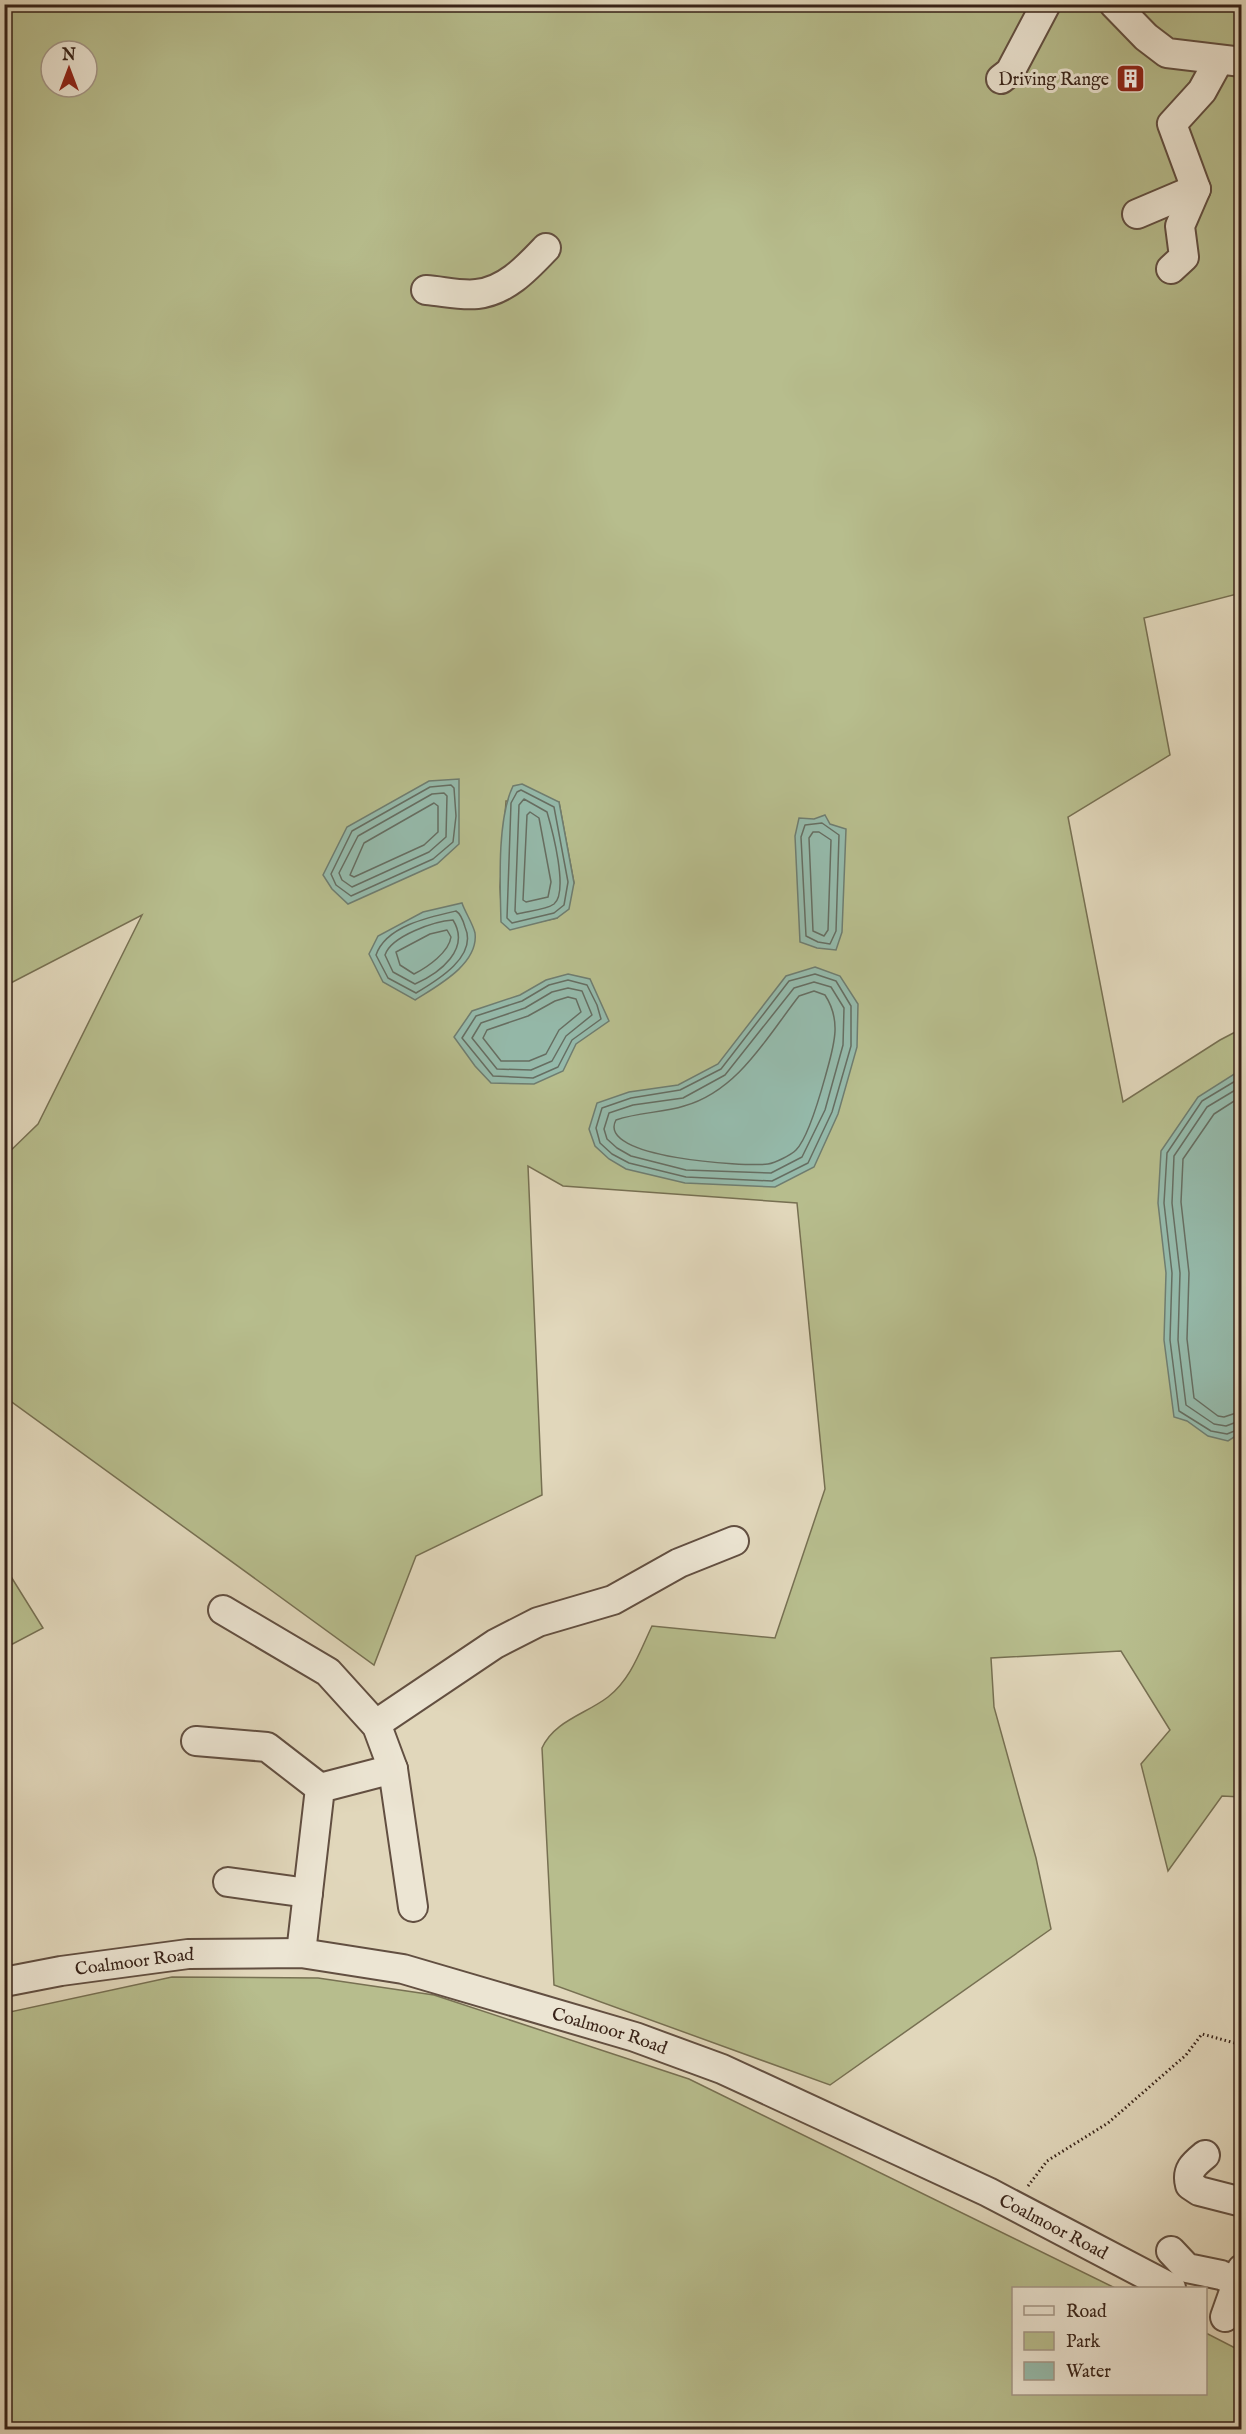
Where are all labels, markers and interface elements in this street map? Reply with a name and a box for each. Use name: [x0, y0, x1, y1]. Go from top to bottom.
north arrow: [39, 39, 99, 99]
text: N: [61, 46, 76, 66]
building icon: Driving Range: [1114, 63, 1146, 95]
place label: Driving Range: [998, 69, 1109, 92]
street label: Coalmoor Road: [74, 1944, 194, 1982]
street label: Coalmoor Road: [549, 2003, 670, 2061]
street label: Coalmoor Road: [995, 2190, 1112, 2266]
legend: [1012, 2287, 1207, 2395]
text: Road: [1066, 2301, 1107, 2324]
text: Park: [1066, 2331, 1101, 2354]
text: Water: [1066, 2361, 1111, 2384]

